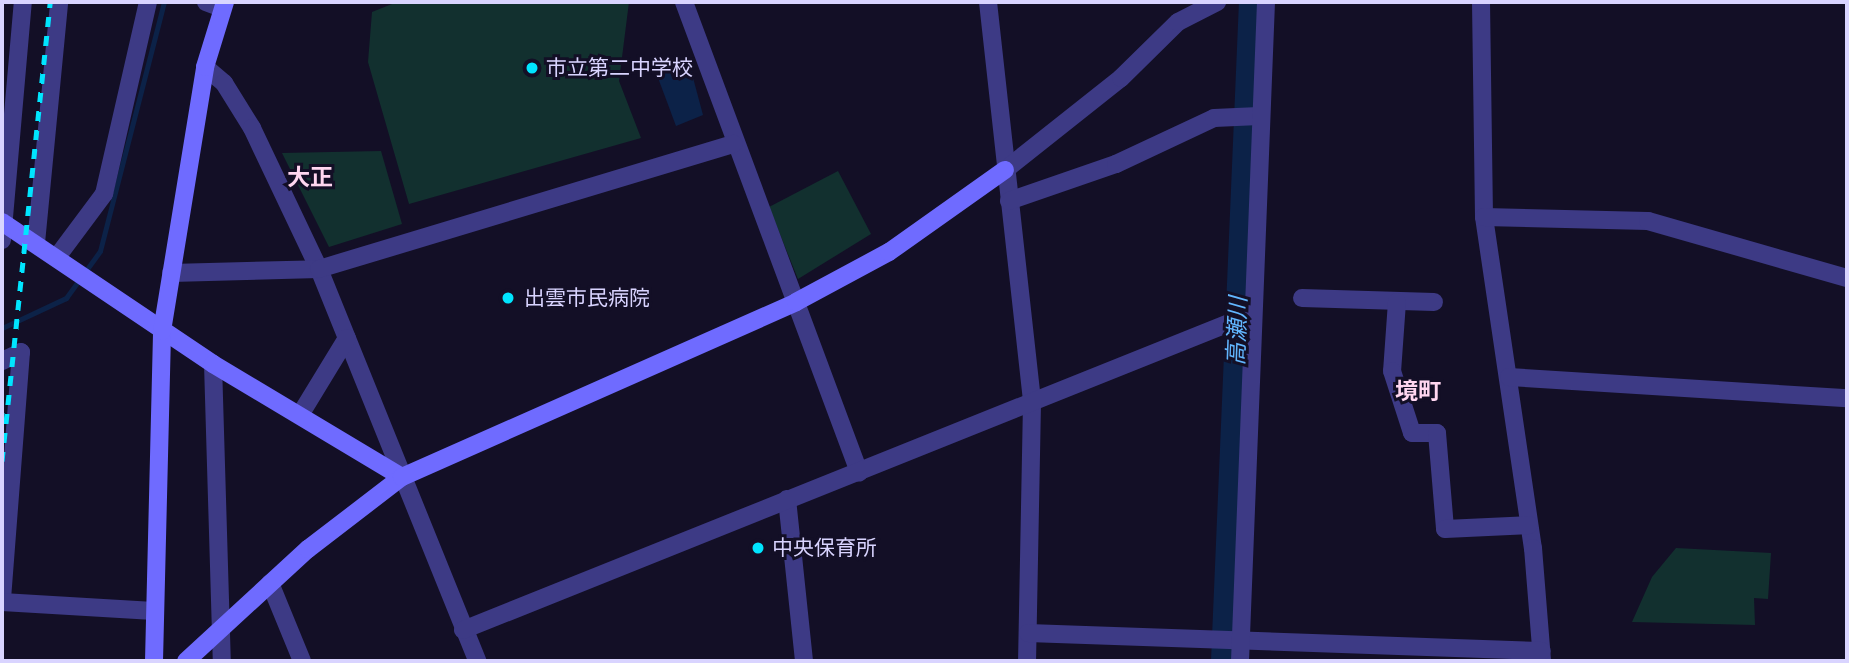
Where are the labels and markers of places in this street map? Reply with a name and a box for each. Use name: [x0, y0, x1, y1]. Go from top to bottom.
place label: 市立第二中学校: [546, 55, 693, 81]
marker: 市立第二中学校: [524, 60, 540, 76]
place label: 出雲市民病院: [524, 285, 650, 311]
marker: 出雲市民病院: [498, 288, 518, 308]
place label: 中央保育所: [772, 535, 877, 561]
marker: 中央保育所: [750, 540, 766, 556]

